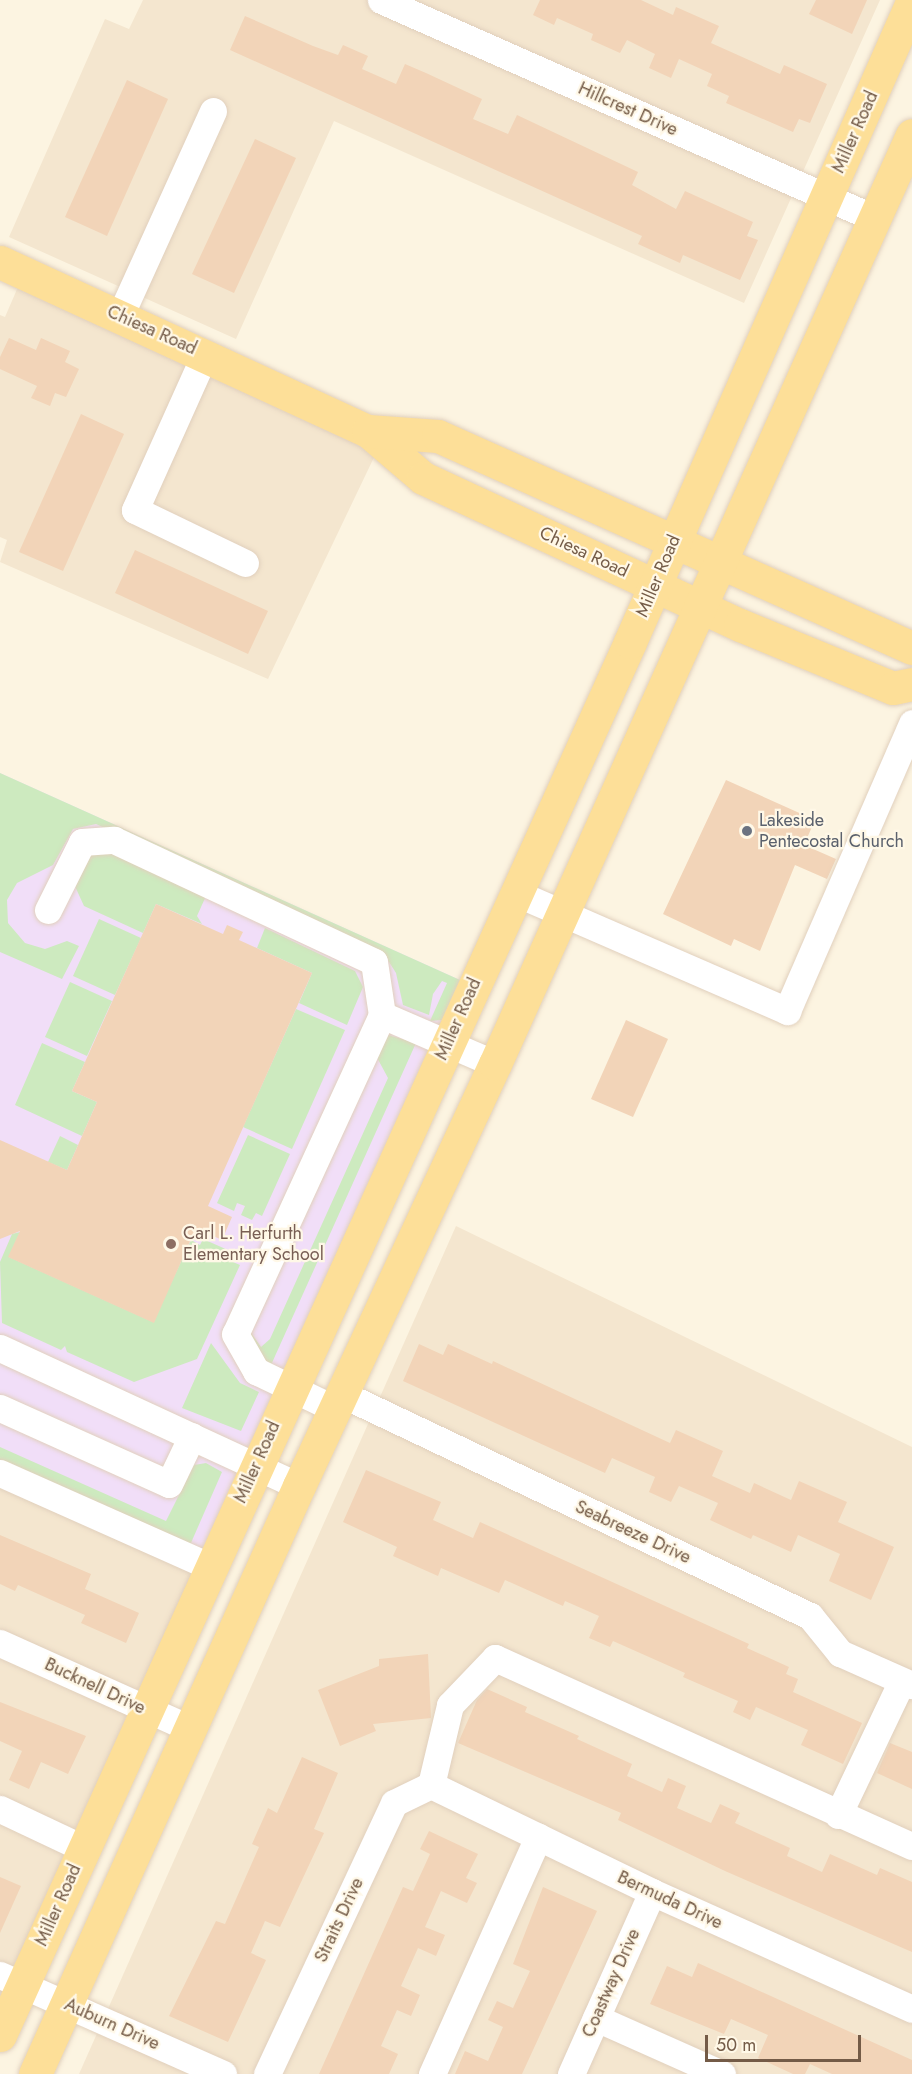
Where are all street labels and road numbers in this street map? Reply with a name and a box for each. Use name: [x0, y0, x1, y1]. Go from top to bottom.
street label: Hillcrest Drive: [575, 77, 681, 141]
street label: Miller Road: [827, 88, 883, 176]
street label: Chiesa Road: [104, 301, 200, 359]
street label: Chiesa Road: [536, 522, 632, 582]
street label: Miller Road: [631, 532, 685, 620]
street label: Miller Road: [430, 975, 486, 1063]
street label: Miller Road: [229, 1418, 285, 1506]
street label: Seabreeze Drive: [572, 1496, 694, 1568]
street label: Bucknell Drive: [41, 1653, 149, 1719]
street label: Miller Road: [30, 1861, 86, 1949]
street label: Bermuda Drive: [614, 1866, 726, 1934]
street label: Straits Drive: [310, 1874, 368, 1966]
street label: Coastway Drive: [577, 1925, 645, 2041]
street label: Auburn Drive: [61, 1993, 163, 2055]

